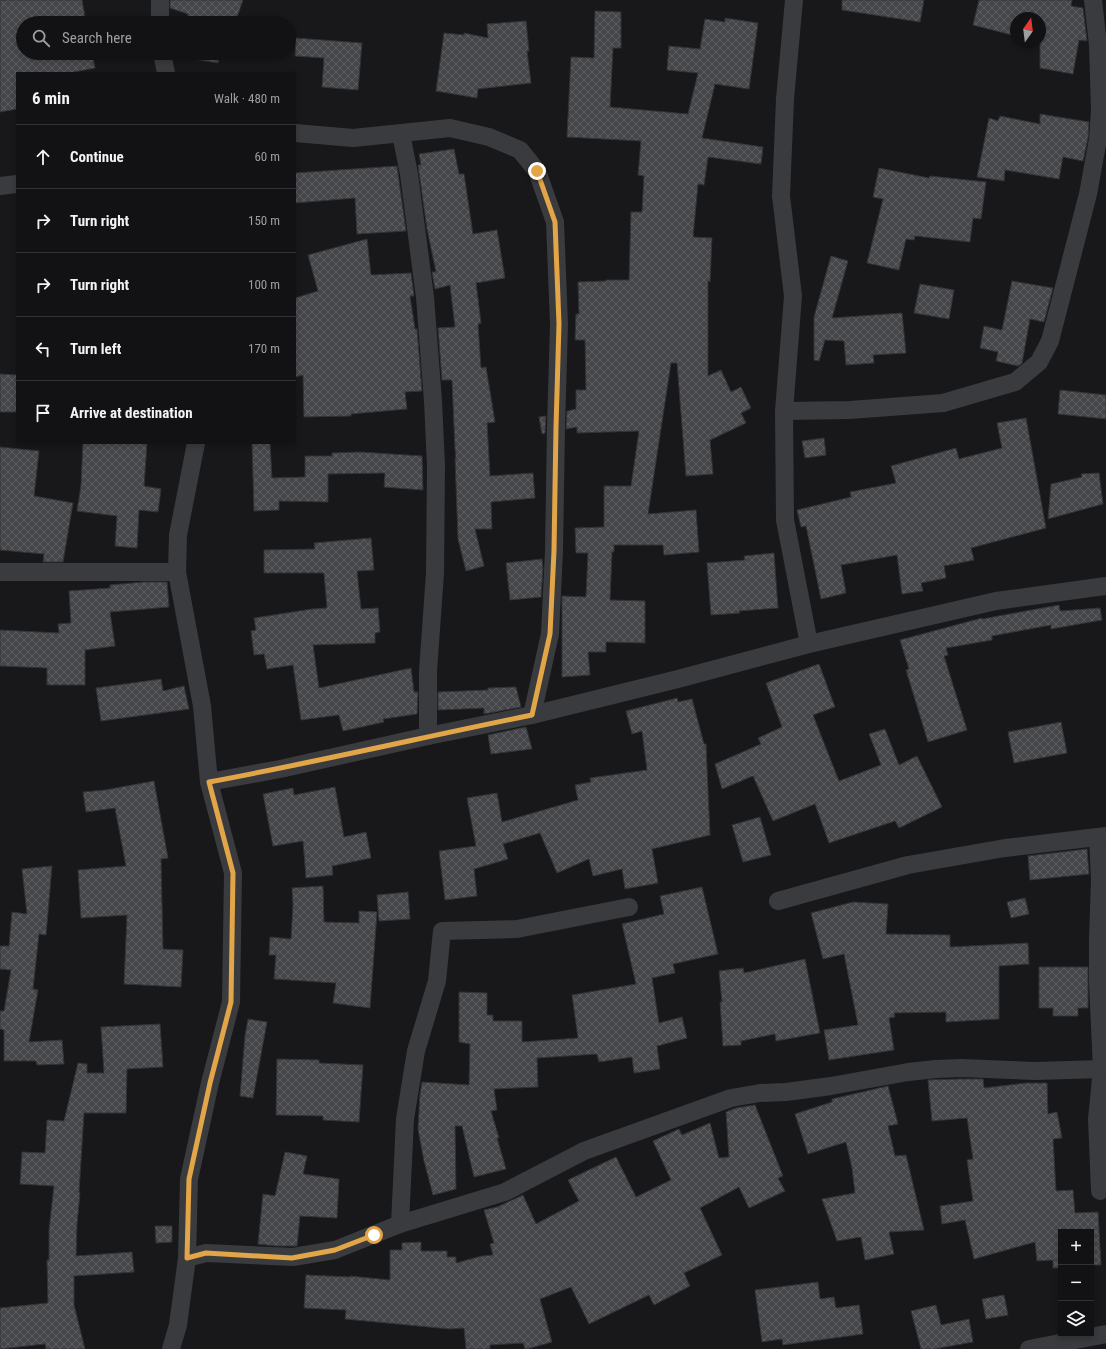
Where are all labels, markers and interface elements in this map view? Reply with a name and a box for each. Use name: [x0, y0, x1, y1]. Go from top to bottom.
north arrow: [1010, 12, 1046, 48]
search box: [16, 16, 296, 60]
icon: search: [30, 27, 52, 49]
text: Search here: [62, 29, 132, 47]
text: 6 min: [32, 88, 70, 108]
text: Walk · 480 m: [214, 91, 280, 106]
icon: ahead: [32, 146, 54, 168]
text: Continue: [70, 148, 124, 166]
text: 60 m: [254, 149, 280, 164]
route end: [528, 162, 546, 180]
icon: right: [32, 210, 54, 232]
text: Turn right: [70, 212, 129, 230]
text: 150 m: [248, 213, 280, 228]
icon: right: [32, 274, 54, 296]
text: Turn right: [70, 276, 129, 294]
text: 100 m: [248, 277, 280, 292]
icon: left: [32, 338, 54, 360]
text: Turn left: [70, 340, 121, 358]
text: 170 m: [248, 341, 280, 356]
icon: arrive: [32, 402, 54, 424]
text: Arrive at destination: [70, 404, 193, 422]
route start: [365, 1226, 383, 1244]
map controls: [1058, 1229, 1094, 1337]
button: +: [1058, 1229, 1094, 1265]
button: −: [1058, 1265, 1094, 1301]
button: layers: [1058, 1301, 1094, 1337]

